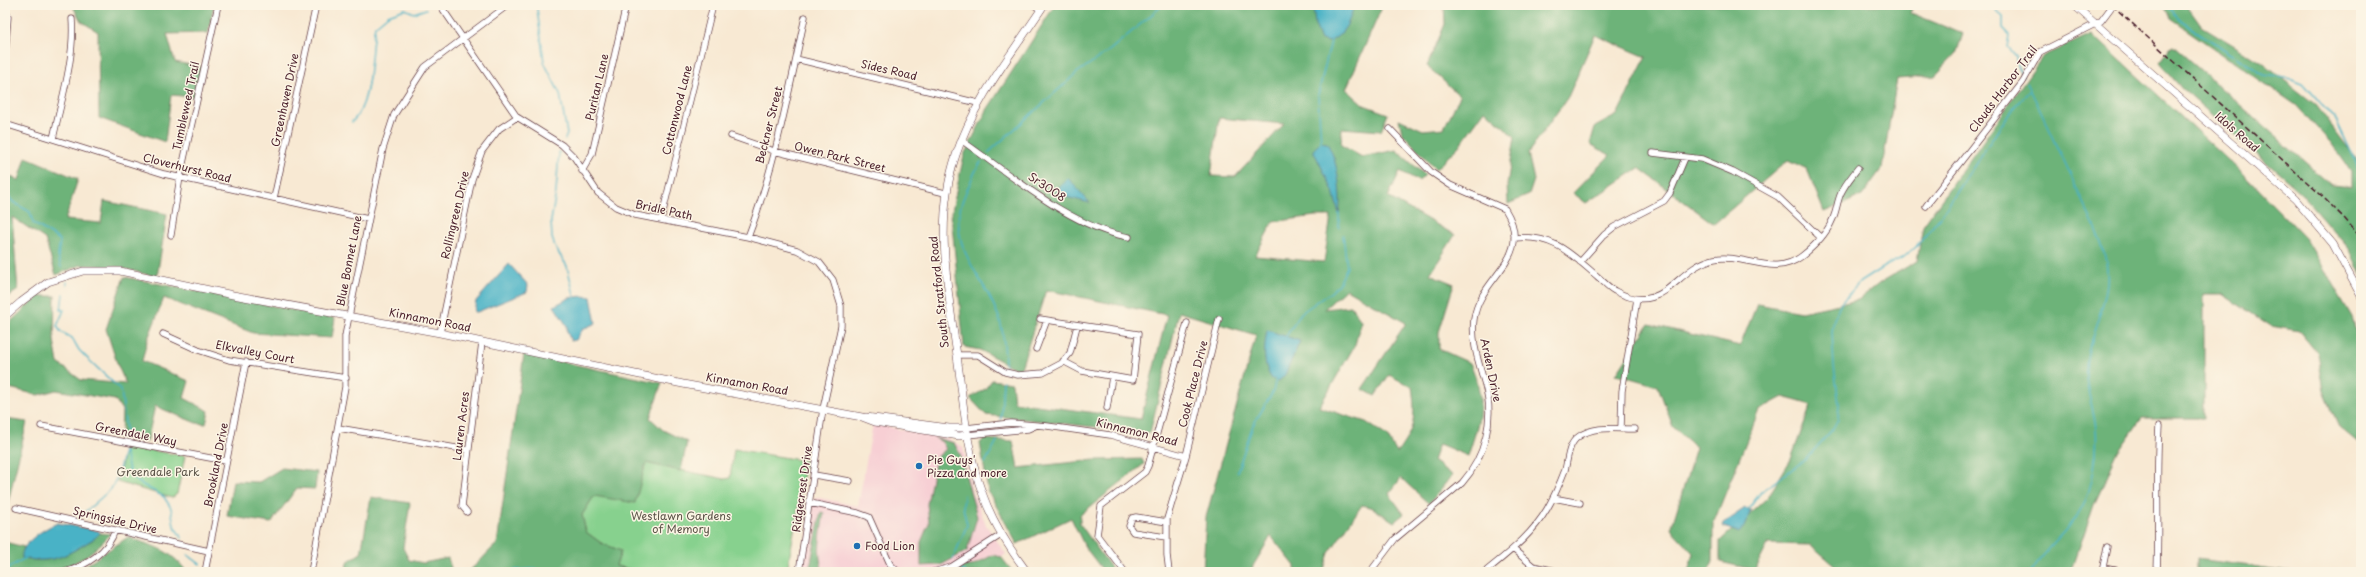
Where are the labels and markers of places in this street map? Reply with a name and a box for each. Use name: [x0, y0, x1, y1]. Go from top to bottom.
place label: Pie Guys' Pizza and more: [927, 451, 1007, 481]
marker: Pie Guys' Pizza and more: [914, 461, 924, 471]
place label: Food Lion: [865, 537, 915, 554]
marker: Food Lion: [852, 541, 862, 551]

